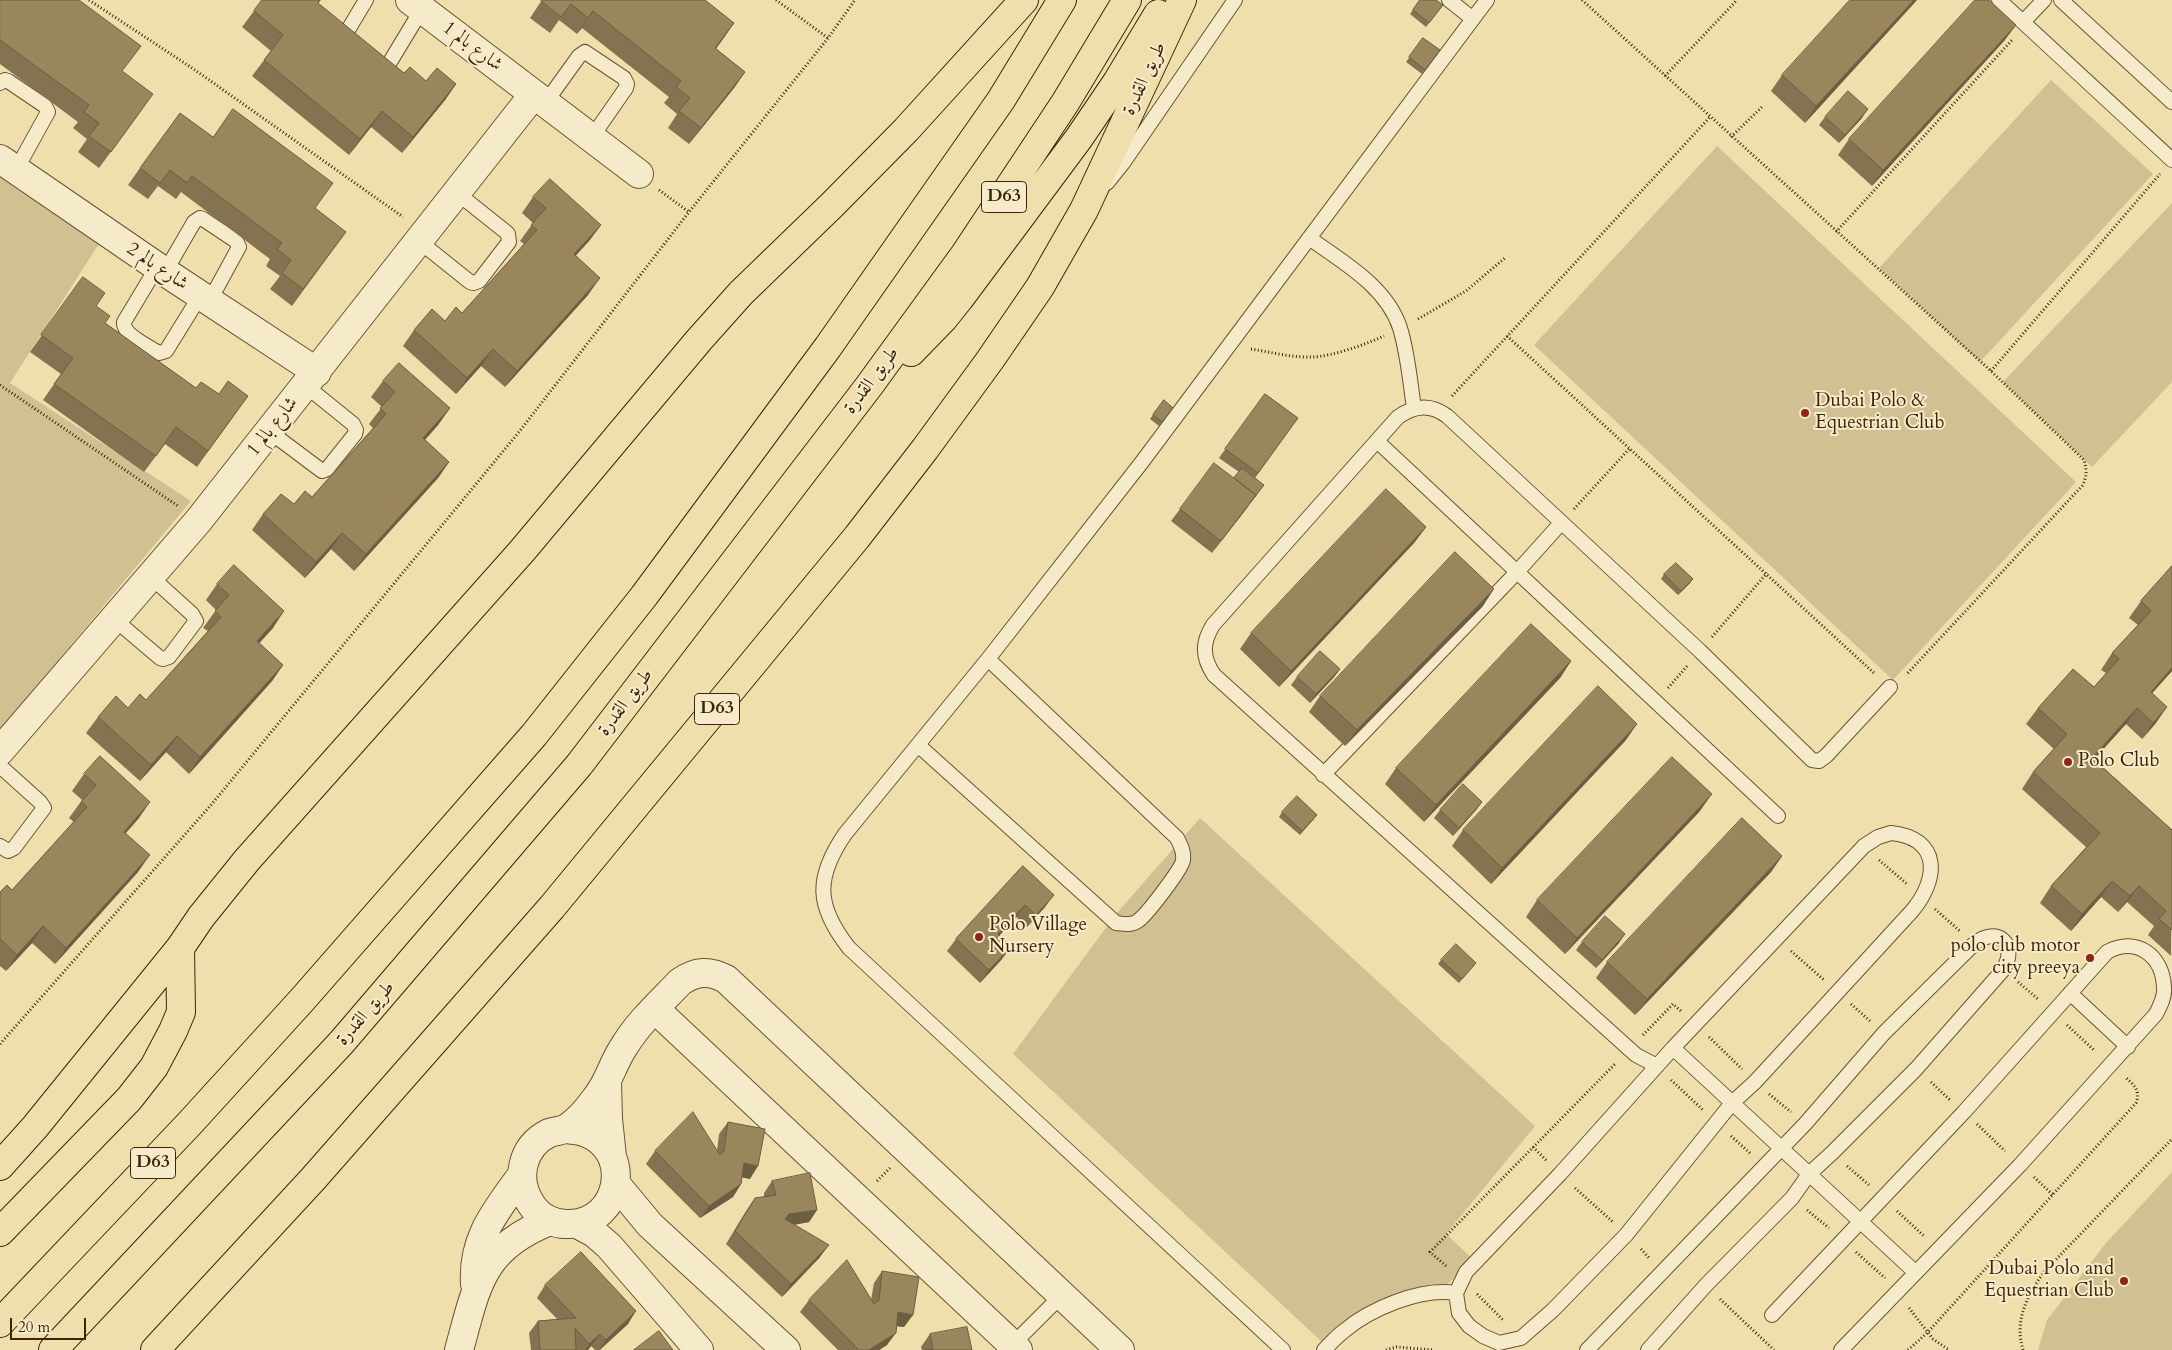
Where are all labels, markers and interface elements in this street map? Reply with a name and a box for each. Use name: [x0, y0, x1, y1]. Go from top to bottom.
street label: شارع بالم 1: [437, 17, 507, 77]
street label: طريق القدرة: [1118, 39, 1172, 119]
road number: D63: [982, 182, 1026, 212]
street label: شارع بالم 2: [122, 238, 192, 296]
street label: طريق القدرة: [839, 343, 905, 419]
place label: Dubai Polo & Equestrian Club: [1815, 391, 1945, 435]
street label: شارع بالم 1: [243, 393, 303, 461]
marker: Dubai Polo & Equestrian Club: [1799, 407, 1811, 419]
street label: طريق القدرة: [593, 665, 659, 741]
road number: D63: [694, 694, 740, 724]
place label: Polo Club: [2078, 751, 2160, 773]
marker: Polo Club: [2062, 756, 2074, 768]
place label: Polo Village Nursery: [989, 915, 1087, 959]
marker: Polo Village Nursery: [973, 931, 985, 943]
place label: polo club motor city preeya: [1951, 936, 2080, 980]
marker: polo club motor city preeya: [2084, 952, 2096, 964]
street label: طريق القدرة: [332, 977, 400, 1051]
road number: D63: [130, 1148, 176, 1178]
place label: Dubai Polo and Equestrian Club: [1984, 1259, 2114, 1303]
marker: Dubai Polo and Equestrian Club: [2118, 1275, 2130, 1287]
scale bar: [12, 1308, 89, 1340]
text: 20 m: [18, 1317, 50, 1337]

